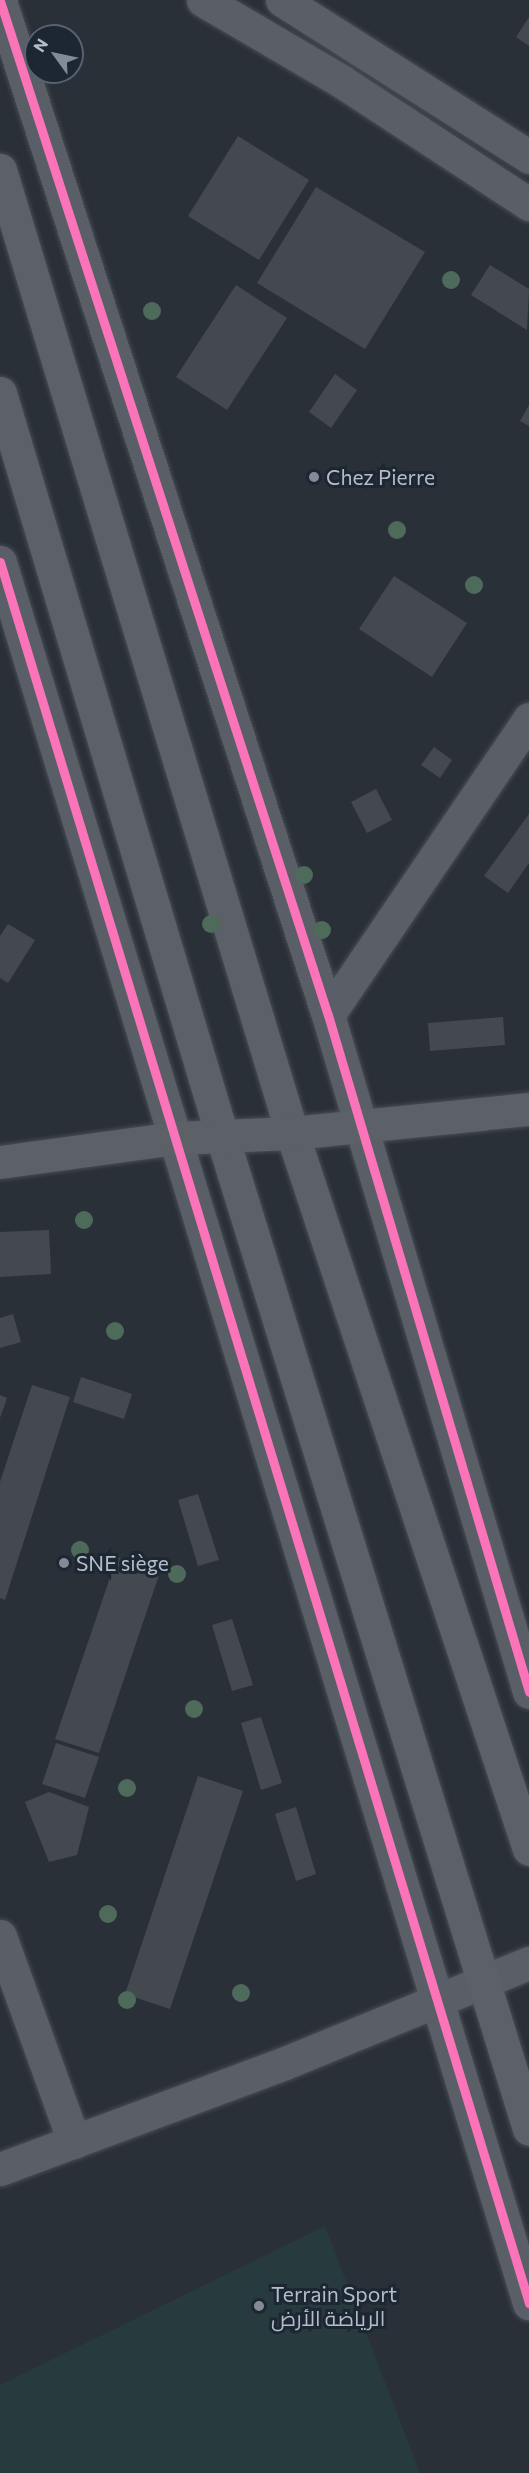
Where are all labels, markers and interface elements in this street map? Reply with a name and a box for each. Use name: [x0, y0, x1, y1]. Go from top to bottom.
north arrow: [24, 24, 84, 84]
text: N: [29, 35, 51, 55]
place label: Chez Pierre: [326, 464, 435, 490]
marker: Chez Pierre: [307, 470, 321, 484]
place label: SNE siège: [76, 1550, 169, 1576]
marker: SNE siège: [57, 1556, 71, 1570]
place label: Terrain Sport الرياضة الأرض: [271, 2281, 397, 2331]
marker: Terrain Sport الرياضة الأرض: [252, 2299, 266, 2313]

